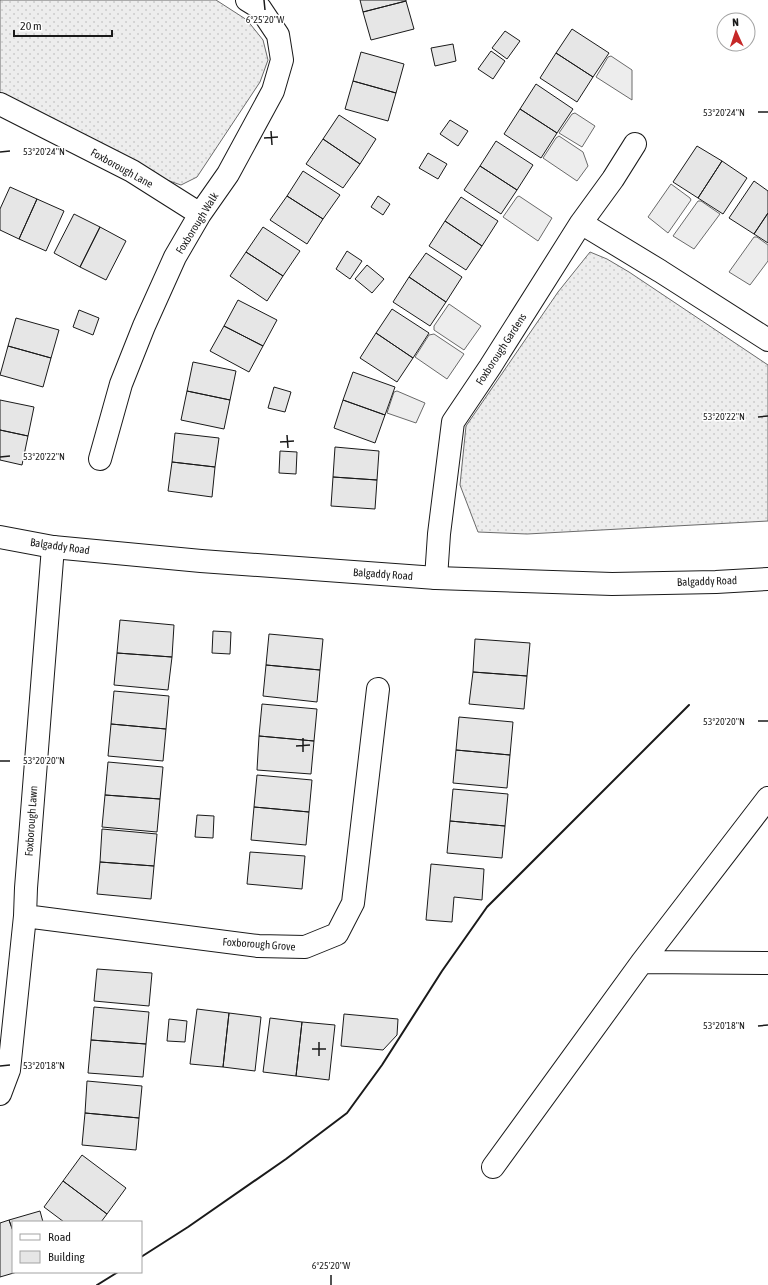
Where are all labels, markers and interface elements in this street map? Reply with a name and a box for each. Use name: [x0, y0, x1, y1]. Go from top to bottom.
scale bar: [14, 12, 112, 38]
north arrow: [716, 12, 756, 52]
text: 6°25'20"W: [246, 14, 285, 25]
text: N: [732, 16, 739, 28]
text: 20 m: [20, 19, 42, 33]
text: 53°20'24"N: [703, 107, 745, 118]
text: 53°20'24"N: [23, 146, 65, 157]
street label: Foxborough Lane: [89, 146, 155, 190]
street label: Foxborough Walk: [173, 190, 221, 256]
street label: Foxborough Gardens: [473, 311, 529, 387]
text: 53°20'22"N: [703, 411, 745, 422]
text: 53°20'22"N: [23, 451, 65, 462]
street label: Balgaddy Road: [29, 536, 91, 556]
street label: Balgaddy Road: [353, 566, 413, 582]
street label: Balgaddy Road: [677, 574, 737, 588]
text: 53°20'20"N: [703, 716, 745, 727]
text: 53°20'20"N: [23, 755, 65, 766]
street label: Foxborough Lawn: [23, 785, 39, 857]
street label: Foxborough Grove: [222, 935, 296, 953]
text: 53°20'18"N: [703, 1020, 745, 1031]
text: 53°20'18"N: [23, 1060, 65, 1071]
legend: [12, 1221, 142, 1273]
text: Road: [48, 1230, 71, 1244]
text: Building: [48, 1250, 86, 1264]
text: 6°25'20"W: [312, 1260, 351, 1271]

